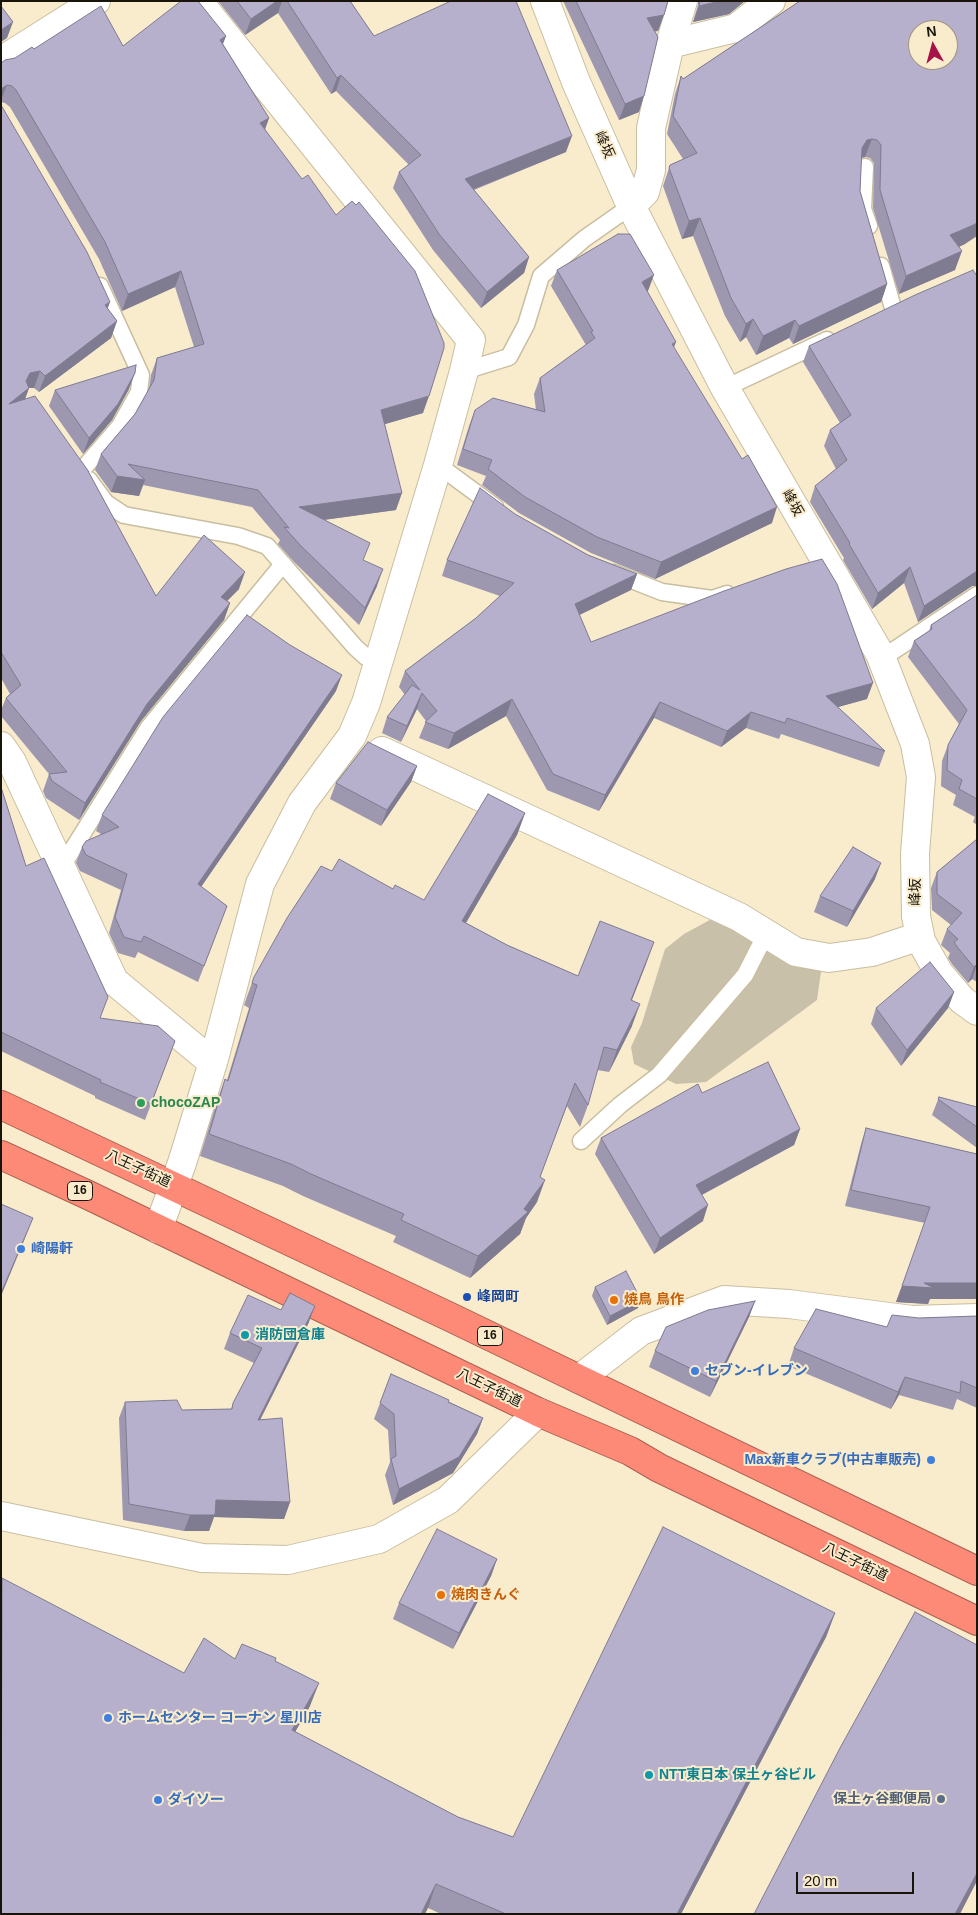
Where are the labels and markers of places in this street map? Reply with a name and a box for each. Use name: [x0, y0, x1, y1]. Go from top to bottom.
place label: chocoZAP: [151, 1095, 220, 1111]
marker: chocoZAP: [135, 1097, 147, 1109]
place label: 崎陽軒: [31, 1241, 73, 1257]
marker: 崎陽軒: [15, 1243, 27, 1255]
place label: 峰岡町: [477, 1289, 519, 1305]
marker: 峰岡町: [461, 1291, 473, 1303]
place label: 焼鳥 鳥作: [624, 1292, 684, 1308]
marker: 焼鳥 鳥作: [608, 1294, 620, 1306]
place label: 消防団倉庫: [255, 1327, 325, 1343]
marker: 消防団倉庫: [239, 1329, 251, 1341]
place label: セブン-イレブン: [705, 1363, 808, 1379]
marker: セブン-イレブン: [689, 1365, 701, 1377]
place label: Max新車クラブ(中古車販売): [744, 1452, 921, 1468]
marker: Max新車クラブ(中古車販売): [925, 1454, 937, 1466]
place label: 焼肉きんぐ: [451, 1587, 521, 1603]
marker: 焼肉きんぐ: [435, 1589, 447, 1601]
place label: ホームセンター コーナン 星川店: [118, 1710, 322, 1726]
marker: ホームセンター コーナン 星川店: [102, 1712, 114, 1724]
place label: NTT東日本 保土ヶ谷ビル: [659, 1767, 816, 1783]
marker: NTT東日本 保土ヶ谷ビル: [643, 1769, 655, 1781]
place label: 保土ヶ谷郵便局: [833, 1791, 931, 1807]
place label: ダイソー: [168, 1792, 224, 1808]
marker: 保土ヶ谷郵便局: [935, 1793, 947, 1805]
marker: ダイソー: [152, 1794, 164, 1806]

